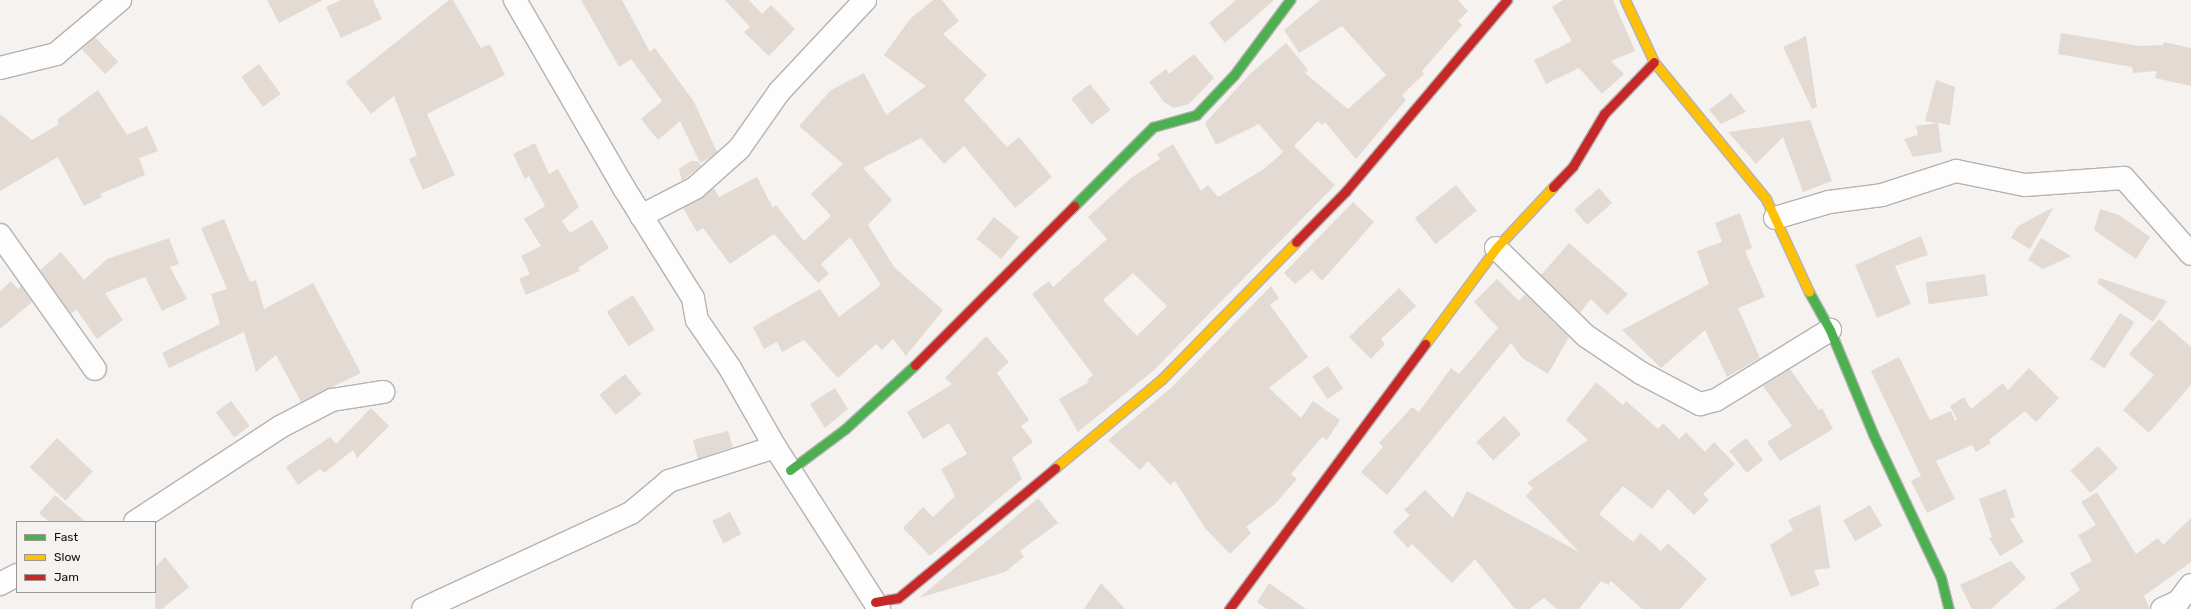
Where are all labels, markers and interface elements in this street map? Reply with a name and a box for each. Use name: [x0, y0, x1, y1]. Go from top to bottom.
legend: [16, 521, 156, 593]
text: Fast: [54, 530, 78, 544]
text: Slow: [54, 550, 81, 564]
text: Jam: [54, 570, 79, 584]

